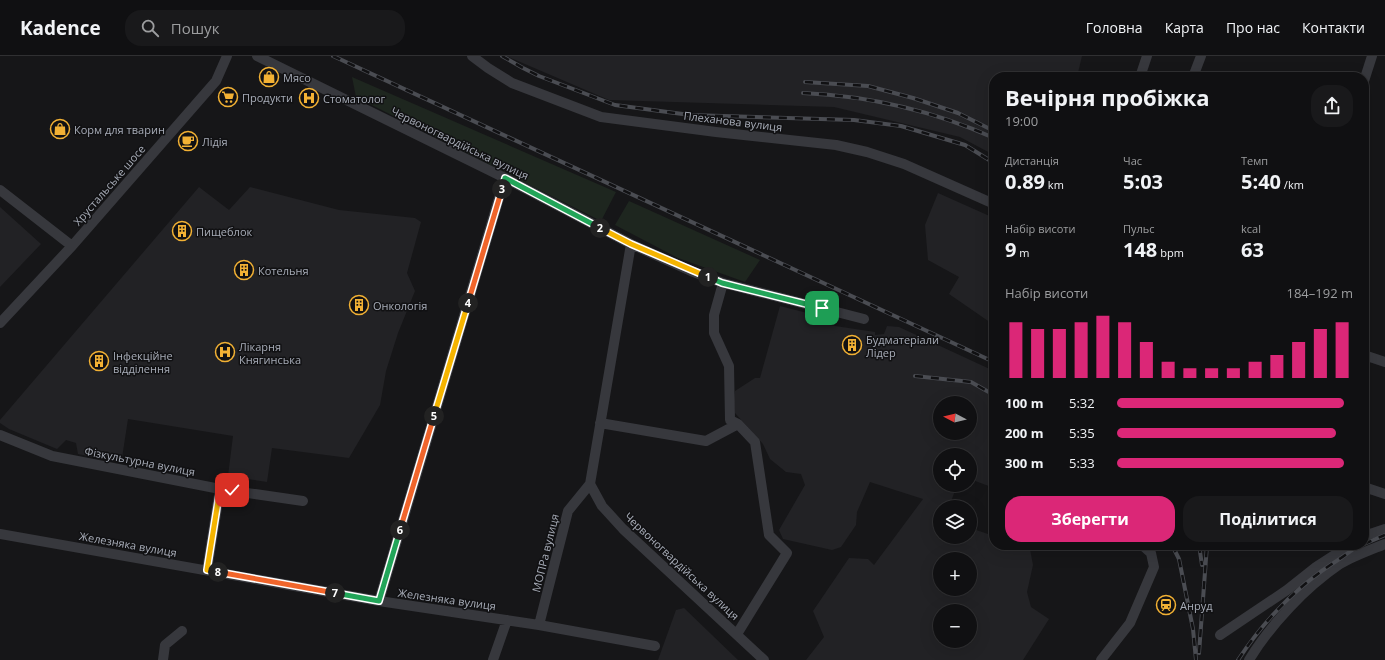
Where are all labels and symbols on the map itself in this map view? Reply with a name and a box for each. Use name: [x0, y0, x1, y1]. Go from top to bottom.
shop icon: Мясо: [258, 66, 280, 88]
place label: Мясо: [283, 70, 311, 85]
supermarket icon: Продукти: [217, 86, 239, 108]
hospital icon: Стоматолог: [298, 87, 320, 109]
place label: Продукти: [242, 90, 293, 105]
place label: Стоматолог: [323, 91, 386, 106]
street label: Червоногвардійська вулиця: [389, 103, 531, 183]
street label: Плеханова вулиця: [683, 108, 783, 134]
shop icon: Корм для тварин: [49, 118, 71, 140]
place label: Корм для тварин: [74, 122, 165, 137]
cafe icon: Лідія: [177, 130, 199, 152]
place label: Лідія: [202, 134, 228, 149]
street label: Хрустальське шосе: [70, 141, 148, 229]
pin: 3: [492, 179, 512, 199]
pin: 2: [590, 218, 610, 238]
building icon: Пищеблок: [171, 220, 193, 242]
place label: Пищеблок: [196, 224, 253, 239]
building icon: Котельня: [233, 259, 255, 281]
place label: Котельня: [258, 263, 309, 278]
pin: 1: [698, 267, 718, 287]
pin: [805, 291, 839, 325]
pin: 4: [458, 293, 478, 313]
building icon: Онкологія: [348, 294, 370, 316]
place label: Онкологія: [373, 298, 427, 313]
place label: Будматеріали Лідер: [866, 332, 939, 360]
building icon: Будматеріали Лідер: [841, 334, 863, 356]
place label: Лікарня Княгинська: [239, 339, 301, 367]
hospital icon: Лікарня Княгинська: [214, 341, 236, 363]
place label: Інфекційне відділення: [113, 348, 173, 376]
building icon: Інфекційне відділення: [88, 350, 110, 372]
north arrow: [933, 396, 977, 440]
pin: 5: [424, 406, 444, 426]
street label: Фізкультурна вулиця: [83, 443, 197, 479]
pin: [215, 473, 249, 507]
street label: Червоногвардійська вулиця: [621, 509, 743, 623]
street label: МОПРа вулиця: [528, 512, 562, 594]
pin: 6: [390, 520, 410, 540]
street label: Железняка вулиця: [78, 528, 178, 560]
pin: 8: [208, 562, 228, 582]
pin: 7: [325, 583, 345, 603]
street label: Железняка вулиця: [397, 585, 497, 613]
station icon: Анруд: [1155, 594, 1177, 616]
place label: Анруд: [1180, 598, 1213, 613]

